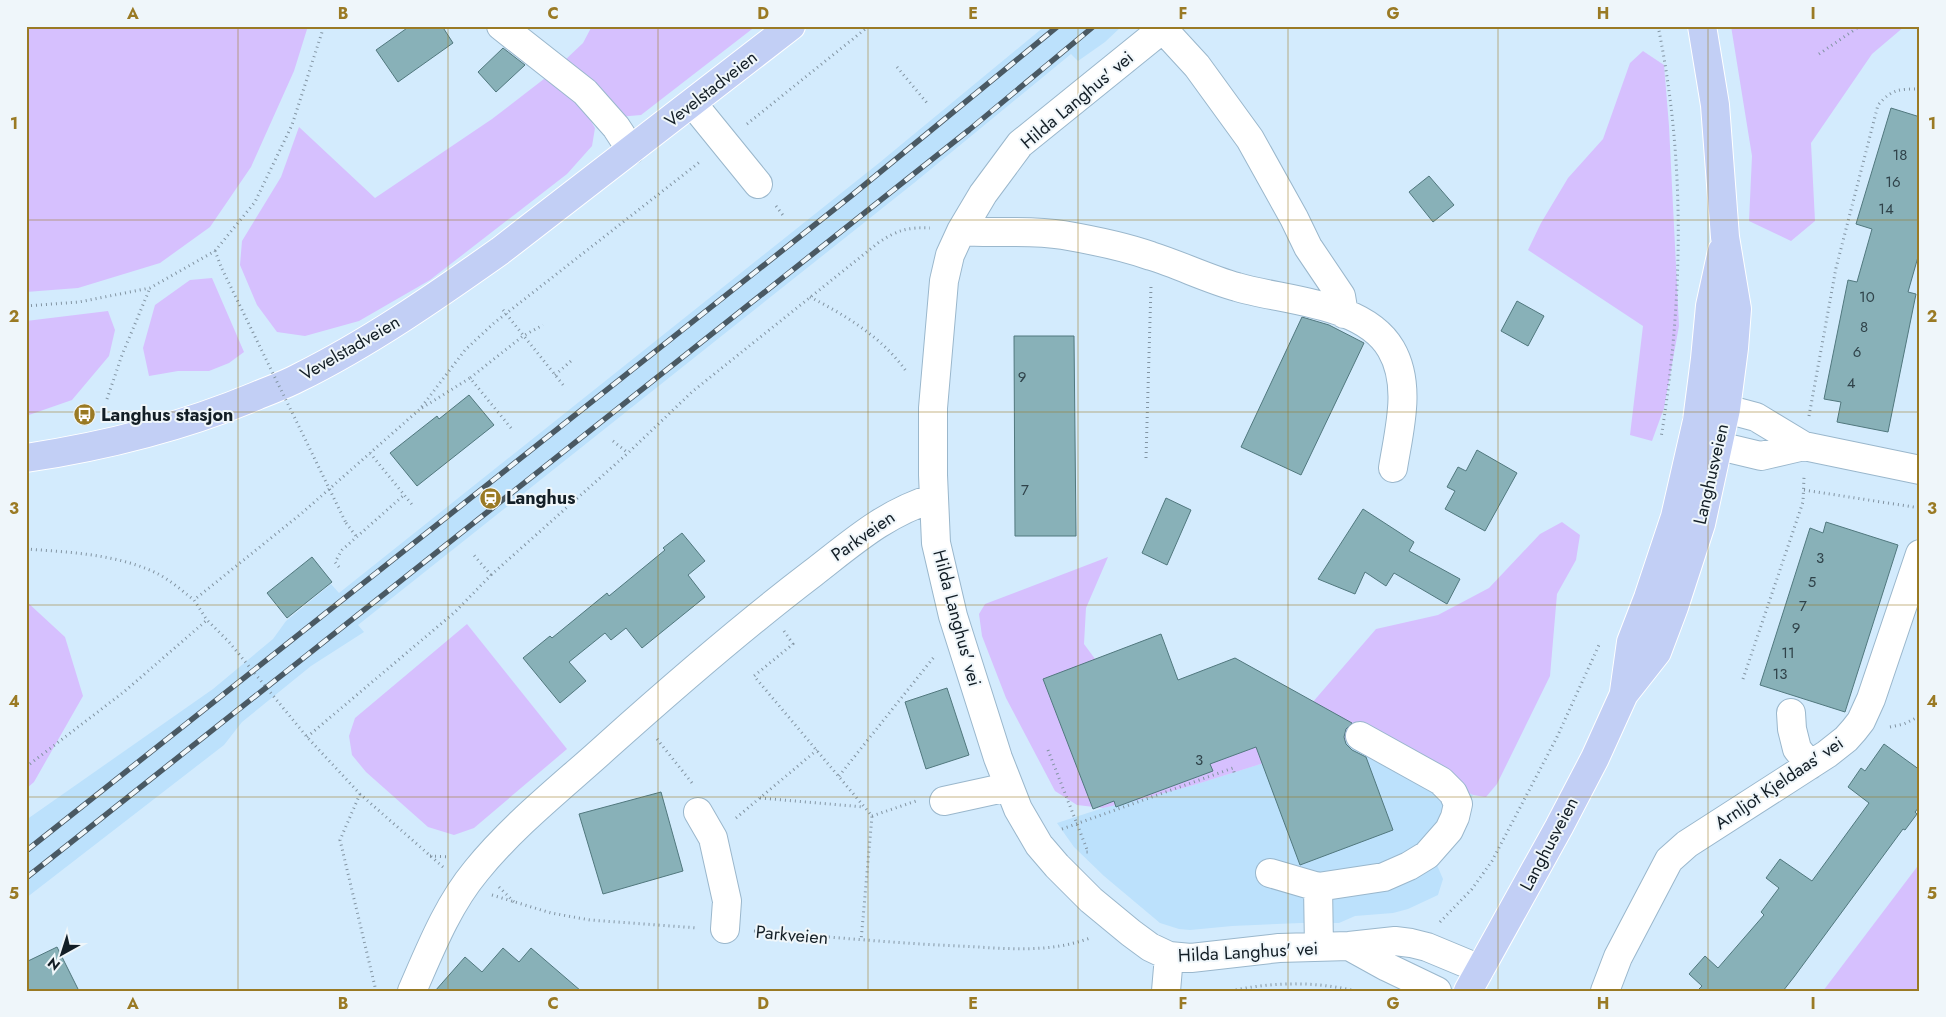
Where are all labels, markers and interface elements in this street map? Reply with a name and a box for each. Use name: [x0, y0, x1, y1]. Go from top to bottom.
text: A: [126, 2, 139, 25]
text: B: [338, 2, 348, 25]
text: C: [547, 2, 559, 25]
text: D: [757, 2, 769, 25]
text: E: [968, 2, 978, 25]
text: F: [1179, 2, 1187, 25]
text: G: [1386, 2, 1400, 25]
text: H: [1597, 2, 1609, 25]
text: I: [1810, 2, 1816, 25]
street label: Vevelstadveien: [659, 44, 763, 134]
street label: Hilda Langhus' vei: [1015, 45, 1139, 155]
text: 1: [10, 112, 18, 135]
text: 1: [1928, 112, 1936, 135]
house number: 18: [1893, 144, 1907, 166]
house number: 16: [1885, 171, 1901, 193]
house number: 14: [1878, 198, 1894, 220]
house number: 10: [1859, 286, 1875, 308]
text: 2: [9, 305, 19, 328]
text: 2: [1927, 305, 1937, 328]
street label: Vevelstadveien: [295, 309, 405, 387]
house number: 8: [1860, 316, 1868, 338]
house number: 6: [1853, 341, 1861, 363]
house number: 9: [1018, 366, 1026, 388]
house number: 4: [1847, 372, 1856, 394]
place label: Langhus stasjon: [101, 402, 233, 428]
bus stop icon: Langhus stasjon: [73, 403, 97, 427]
street label: Langhusveien: [1687, 421, 1735, 527]
house number: 7: [1021, 479, 1029, 501]
place label: Langhus: [506, 485, 575, 511]
station icon: Langhus: [478, 486, 502, 510]
text: 3: [9, 497, 19, 520]
text: 3: [1927, 497, 1937, 520]
street label: Parkveien: [826, 505, 900, 567]
street label: Hilda Langhus' vei: [926, 547, 988, 689]
house number: 3: [1816, 547, 1824, 569]
house number: 5: [1808, 571, 1816, 593]
house number: 7: [1799, 595, 1807, 617]
house number: 9: [1792, 617, 1800, 639]
house number: 11: [1781, 642, 1795, 664]
house number: 13: [1773, 663, 1787, 685]
text: 4: [8, 690, 20, 713]
text: 4: [1926, 690, 1938, 713]
street label: Arnljot Kjeldaas' vei: [1709, 730, 1849, 836]
house number: 3: [1195, 749, 1203, 771]
street label: Langhusveien: [1513, 792, 1585, 896]
text: 5: [9, 882, 19, 905]
text: 5: [1927, 882, 1937, 905]
street label: Parkveien: [755, 919, 829, 951]
north arrow: [38, 930, 88, 980]
street label: Hilda Langhus' vei: [1177, 935, 1319, 969]
text: N: [43, 953, 64, 975]
text: A: [126, 992, 139, 1015]
text: B: [338, 992, 348, 1015]
text: C: [547, 992, 559, 1015]
text: D: [757, 992, 769, 1015]
text: E: [968, 992, 978, 1015]
text: F: [1179, 992, 1187, 1015]
text: G: [1386, 992, 1400, 1015]
text: H: [1597, 992, 1609, 1015]
text: I: [1810, 992, 1816, 1015]

